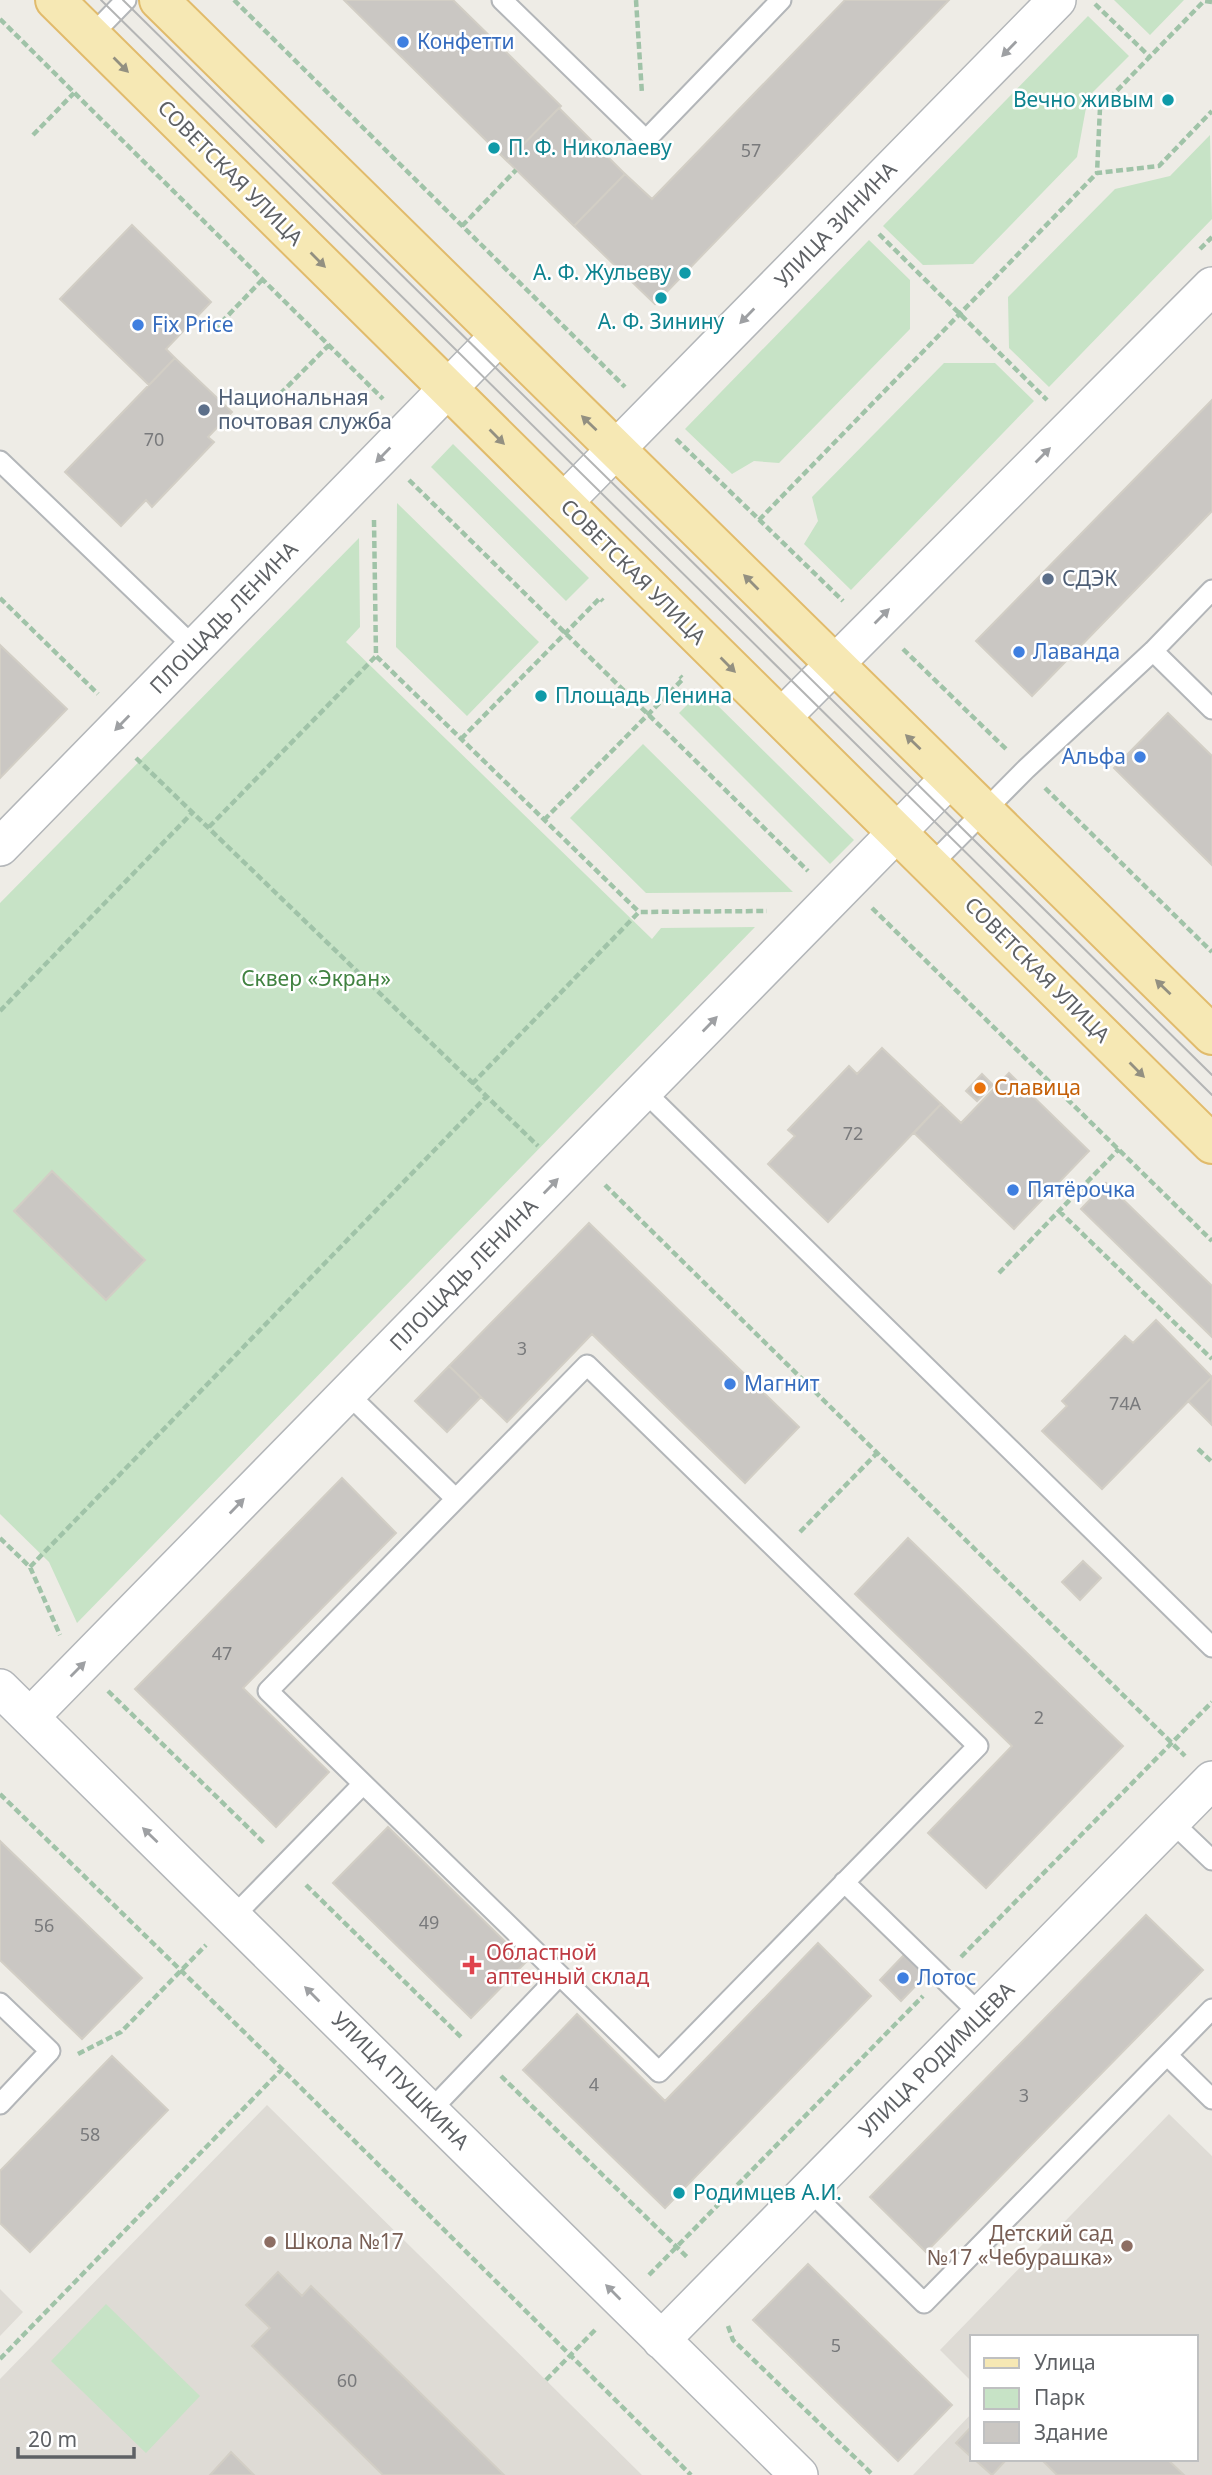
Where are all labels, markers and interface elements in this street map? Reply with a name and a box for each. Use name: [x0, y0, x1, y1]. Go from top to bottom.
place label: Конфетти: [417, 27, 514, 55]
marker: Конфетти: [395, 34, 411, 50]
one-way arrow: [1000, 40, 1017, 57]
one-way arrow: [112, 57, 129, 73]
place label: Вечно живым: [1013, 85, 1154, 113]
marker: Вечно живым: [1160, 92, 1176, 108]
street label: СОВЕТСКАЯ УЛИЦА: [152, 93, 310, 252]
place label: П. Ф. Николаеву: [508, 133, 672, 161]
house number: 57: [741, 138, 761, 162]
marker: П. Ф. Николаеву: [486, 140, 502, 156]
street label: УЛИЦА ЗИНИНА: [768, 155, 903, 293]
one-way arrow: [309, 251, 326, 268]
place label: А. Ф. Жульеву: [533, 258, 671, 286]
marker: А. Ф. Жульеву: [677, 265, 693, 281]
marker: А. Ф. Зинину: [653, 290, 669, 306]
place label: А. Ф. Зинину: [598, 307, 725, 335]
one-way arrow: [739, 307, 755, 324]
place label: Fix Price: [152, 310, 234, 338]
marker: Fix Price: [130, 317, 146, 333]
place label: Национальная почтовая служба: [218, 383, 392, 435]
marker: Национальная почтовая служба: [196, 402, 212, 418]
one-way arrow: [581, 415, 597, 431]
house number: 70: [144, 427, 164, 451]
one-way arrow: [488, 428, 505, 445]
one-way arrow: [375, 446, 392, 463]
one-way arrow: [1034, 447, 1051, 463]
street label: СОВЕТСКАЯ УЛИЦА: [555, 492, 713, 651]
street label: ПЛОЩАДЬ ЛЕНИНА: [143, 535, 304, 699]
place label: СДЭК: [1062, 564, 1117, 592]
marker: СДЭК: [1040, 571, 1056, 587]
one-way arrow: [743, 574, 760, 591]
one-way arrow: [874, 608, 890, 625]
place label: Лаванда: [1033, 637, 1120, 665]
marker: Лаванда: [1011, 644, 1027, 660]
one-way arrow: [719, 657, 736, 673]
place label: Площадь Ленина: [555, 681, 732, 709]
marker: Площадь Ленина: [533, 688, 549, 704]
one-way arrow: [114, 714, 130, 731]
one-way arrow: [906, 734, 922, 751]
place label: Альфа: [1062, 742, 1126, 770]
marker: Альфа: [1132, 749, 1148, 765]
street label: СОВЕТСКАЯ УЛИЦА: [959, 890, 1117, 1049]
park label: Сквер «Экран»: [241, 964, 391, 992]
one-way arrow: [1155, 979, 1172, 996]
one-way arrow: [701, 1016, 718, 1032]
one-way arrow: [1129, 1061, 1146, 1078]
place label: Славица: [994, 1073, 1081, 1101]
marker: Славица: [972, 1080, 988, 1096]
house number: 72: [843, 1121, 863, 1145]
place label: Пятёрочка: [1027, 1175, 1135, 1203]
one-way arrow: [542, 1178, 558, 1195]
marker: Пятёрочка: [1005, 1182, 1021, 1198]
street label: ПЛОЩАДЬ ЛЕНИНА: [383, 1192, 544, 1356]
house number: 3: [517, 1336, 527, 1360]
place label: Магнит: [744, 1369, 820, 1397]
marker: Магнит: [722, 1376, 738, 1392]
house number: 74А: [1109, 1391, 1142, 1415]
one-way arrow: [229, 1498, 246, 1515]
house number: 47: [212, 1641, 232, 1665]
one-way arrow: [70, 1661, 86, 1678]
house number: 2: [1034, 1705, 1044, 1729]
one-way arrow: [142, 1827, 159, 1843]
house number: 49: [419, 1910, 439, 1934]
house number: 56: [34, 1913, 54, 1937]
place label: Областной аптечный склад: [486, 1938, 650, 1990]
marker: Областной аптечный склад: [464, 1957, 480, 1973]
place label: Лотос: [917, 1963, 976, 1991]
marker: Лотос: [895, 1970, 911, 1986]
street label: УЛИЦА РОДИМЦЕВА: [853, 1975, 1020, 2143]
one-way arrow: [304, 1987, 321, 2003]
street label: УЛИЦА ПУШКИНА: [326, 2005, 476, 2156]
house number: 4: [589, 2072, 599, 2096]
house number: 3: [1019, 2083, 1029, 2107]
house number: 58: [80, 2122, 100, 2146]
place label: Родимцев А.И.: [693, 2178, 842, 2206]
marker: Родимцев А.И.: [671, 2185, 687, 2201]
place label: Детский сад №17 «Чебурашка»: [927, 2219, 1113, 2271]
place label: Школа №17: [284, 2227, 404, 2255]
marker: Школа №17: [262, 2234, 278, 2250]
marker: Детский сад №17 «Чебурашка»: [1119, 2238, 1135, 2254]
one-way arrow: [605, 2285, 622, 2301]
house number: 5: [831, 2333, 841, 2357]
legend: [970, 2335, 1198, 2461]
text: Улица: [1034, 2348, 1096, 2376]
house number: 60: [337, 2368, 357, 2392]
text: Парк: [1034, 2383, 1085, 2411]
scale bar: [18, 2416, 133, 2460]
text: Здание: [1034, 2418, 1108, 2446]
text: 20 m: [28, 2425, 77, 2453]

